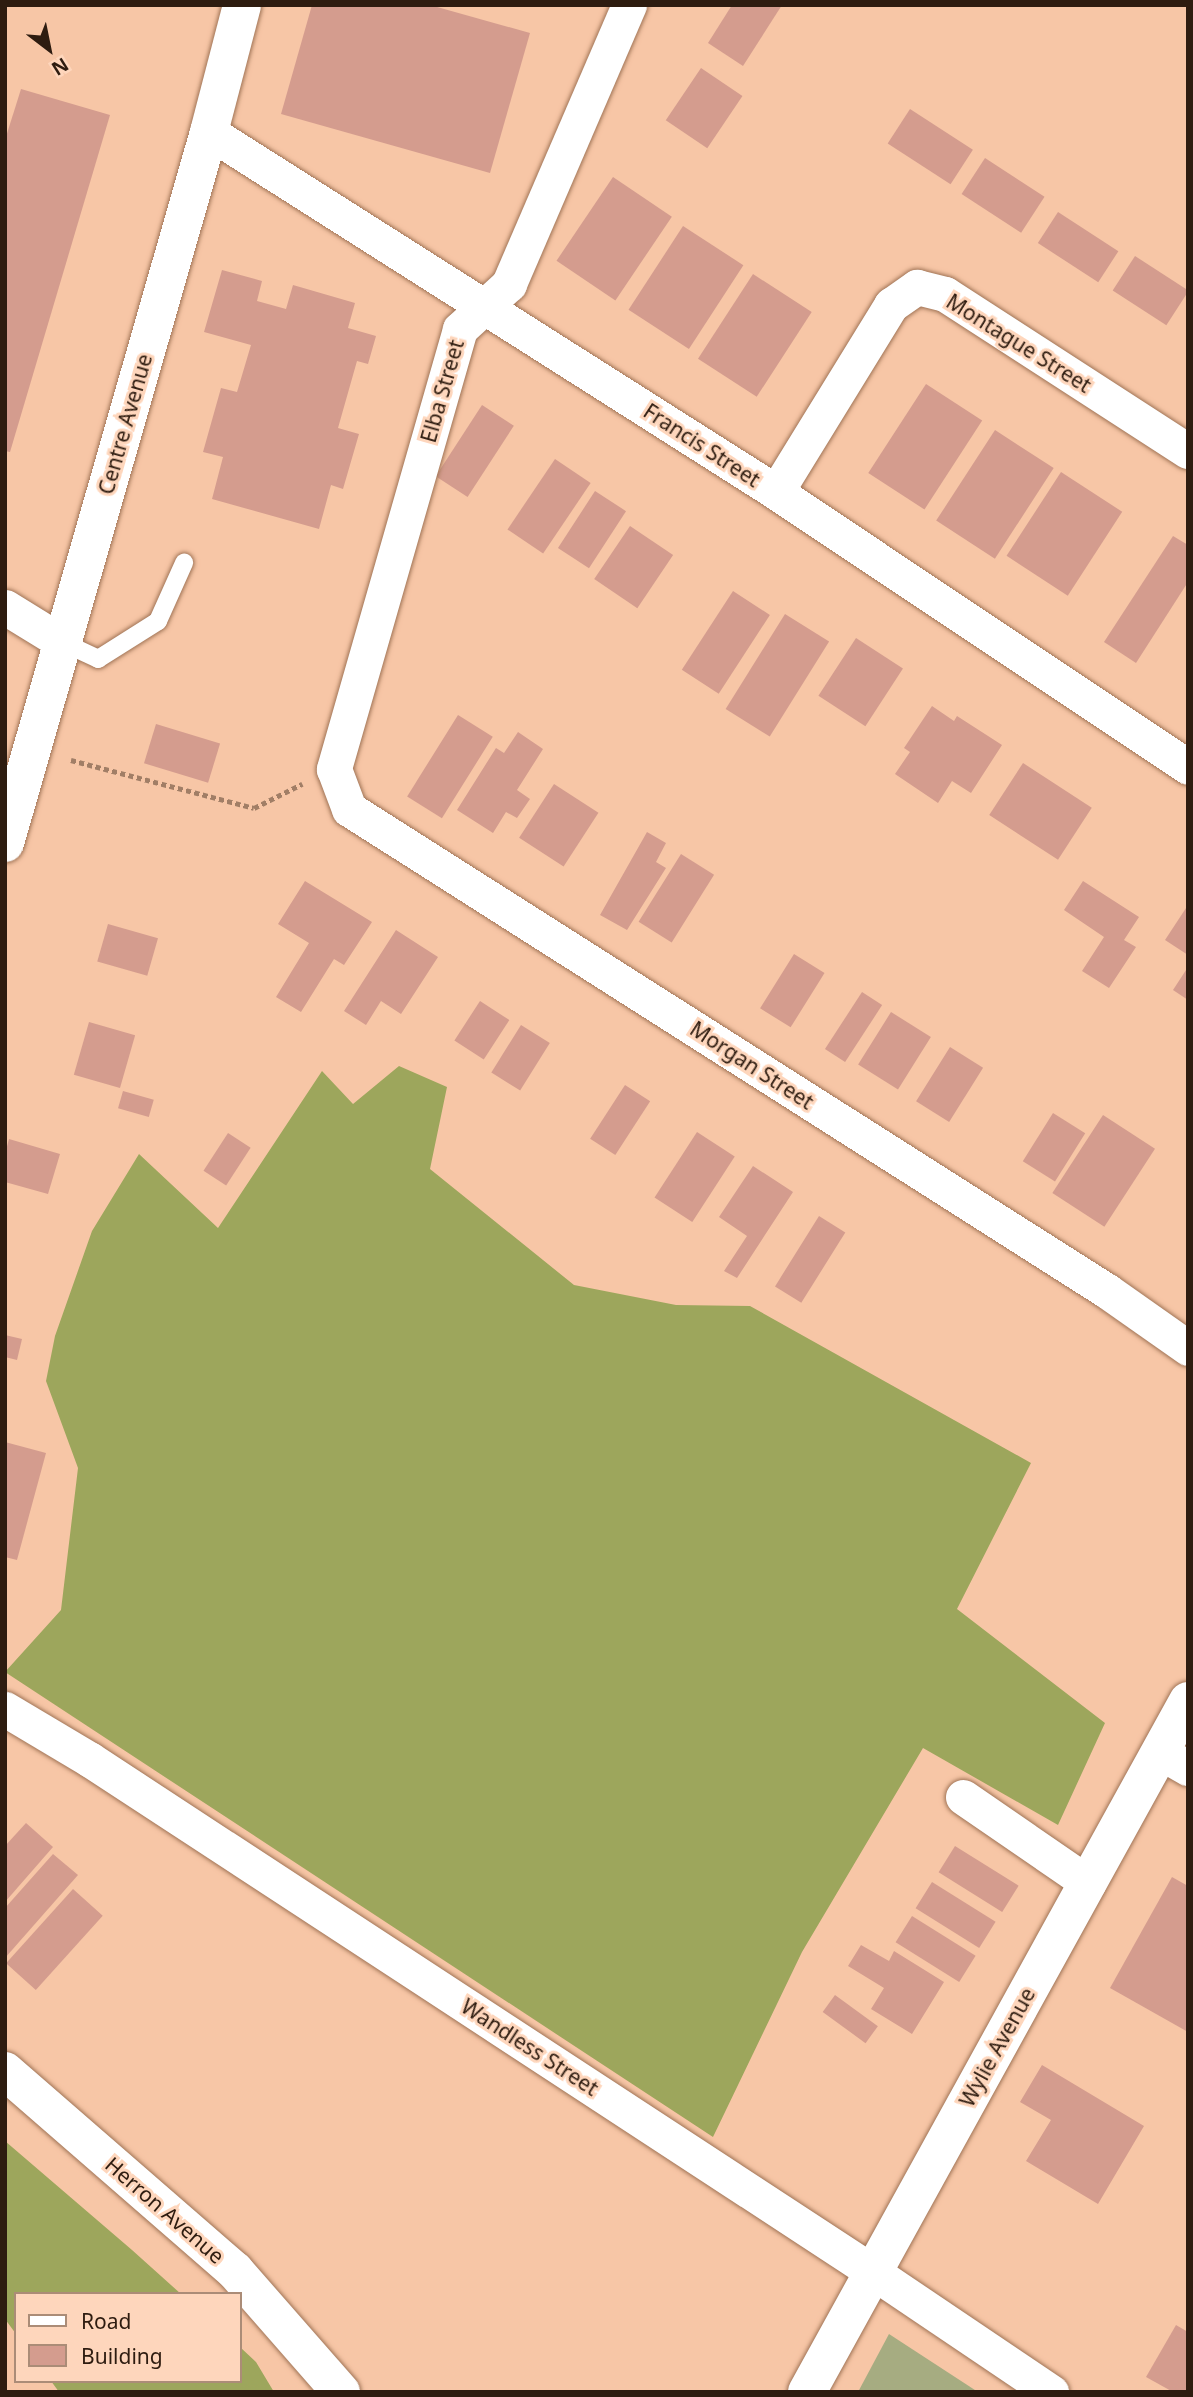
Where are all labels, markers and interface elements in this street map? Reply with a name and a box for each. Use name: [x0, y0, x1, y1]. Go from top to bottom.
north arrow: [14, 14, 84, 84]
text: N: [47, 52, 74, 82]
street label: Montague Street: [942, 288, 1096, 398]
street label: Elba Street: [415, 337, 469, 445]
street label: Centre Avenue: [93, 351, 157, 497]
street label: Francis Street: [639, 398, 765, 492]
street label: Morgan Street: [686, 1016, 818, 1114]
street label: Wylie Avenue: [954, 1983, 1040, 2111]
street label: Wandless Street: [457, 1993, 603, 2101]
street label: Herron Avenue: [100, 2152, 230, 2268]
legend: [14, 2292, 242, 2383]
text: Road: [81, 2307, 131, 2335]
text: Building: [81, 2342, 163, 2370]

